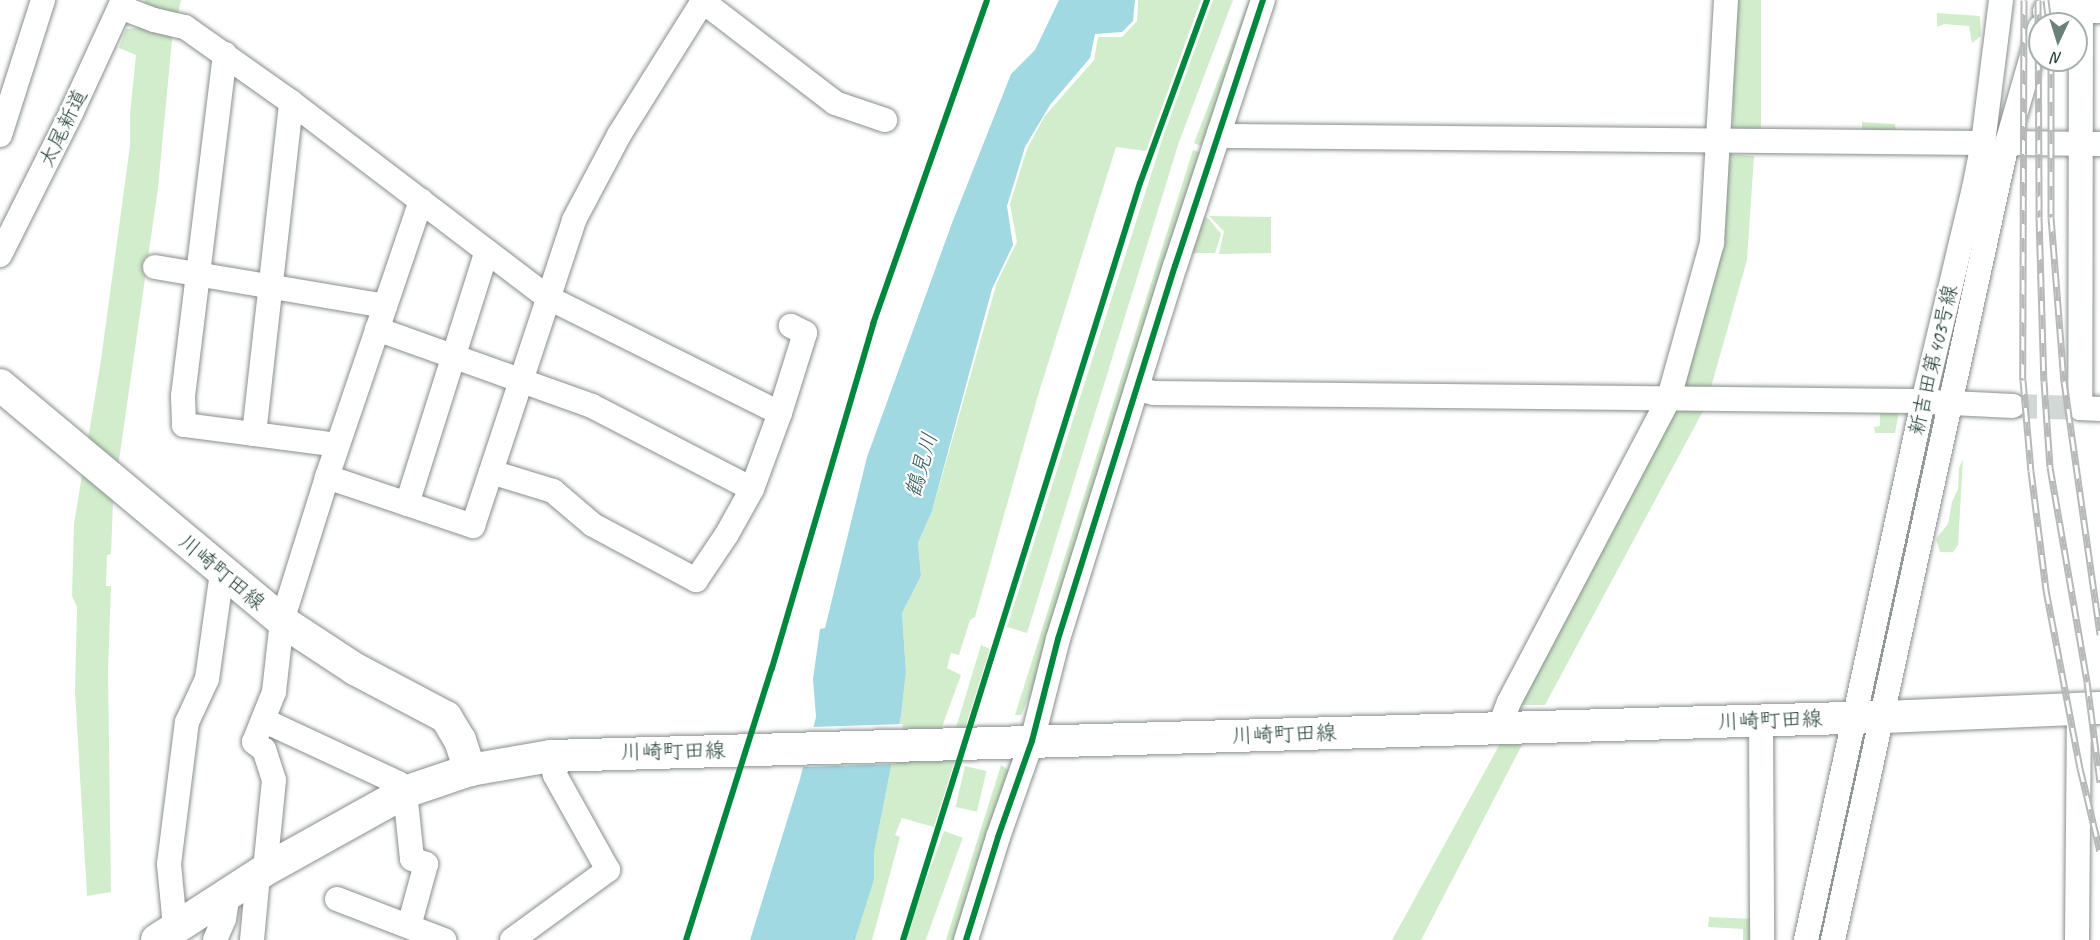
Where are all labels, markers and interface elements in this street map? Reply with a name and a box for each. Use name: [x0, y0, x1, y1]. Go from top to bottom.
north arrow: [2028, 12, 2088, 72]
text: N: [2051, 48, 2063, 68]
street label: 太尾新道: [33, 85, 93, 171]
street label: 新吉田第403号線: [1903, 282, 1963, 438]
water label: 鶴見川: [900, 430, 944, 500]
street label: 川崎町田線: [174, 529, 270, 615]
street label: 川崎町田線: [1717, 706, 1823, 734]
street label: 川崎町田線: [1231, 720, 1337, 748]
street label: 川崎町田線: [620, 737, 726, 765]

